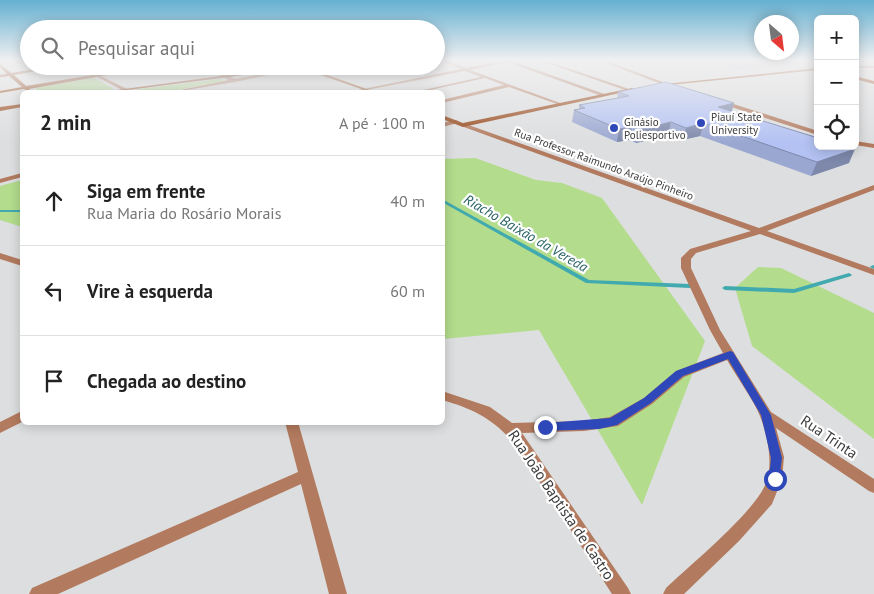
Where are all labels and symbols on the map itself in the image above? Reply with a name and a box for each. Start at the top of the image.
north arrow [754,15,799,60]
place label: Piauí State University [711,110,762,137]
place label: Ginásio Poliesportivo [624,115,686,142]
marker: Piauí State University [695,117,707,129]
marker: Ginásio Poliesportivo [608,122,620,134]
street label: Rua Professor Raimundo Araújo Pinheiro [513,125,696,203]
water label: Riacho Baixão da Vereda [461,190,591,276]
street label: Rua Trinta [797,411,861,462]
route end [534,416,557,439]
street label: Rua João Baptista de Castro [504,426,619,583]
route start [764,468,787,491]

